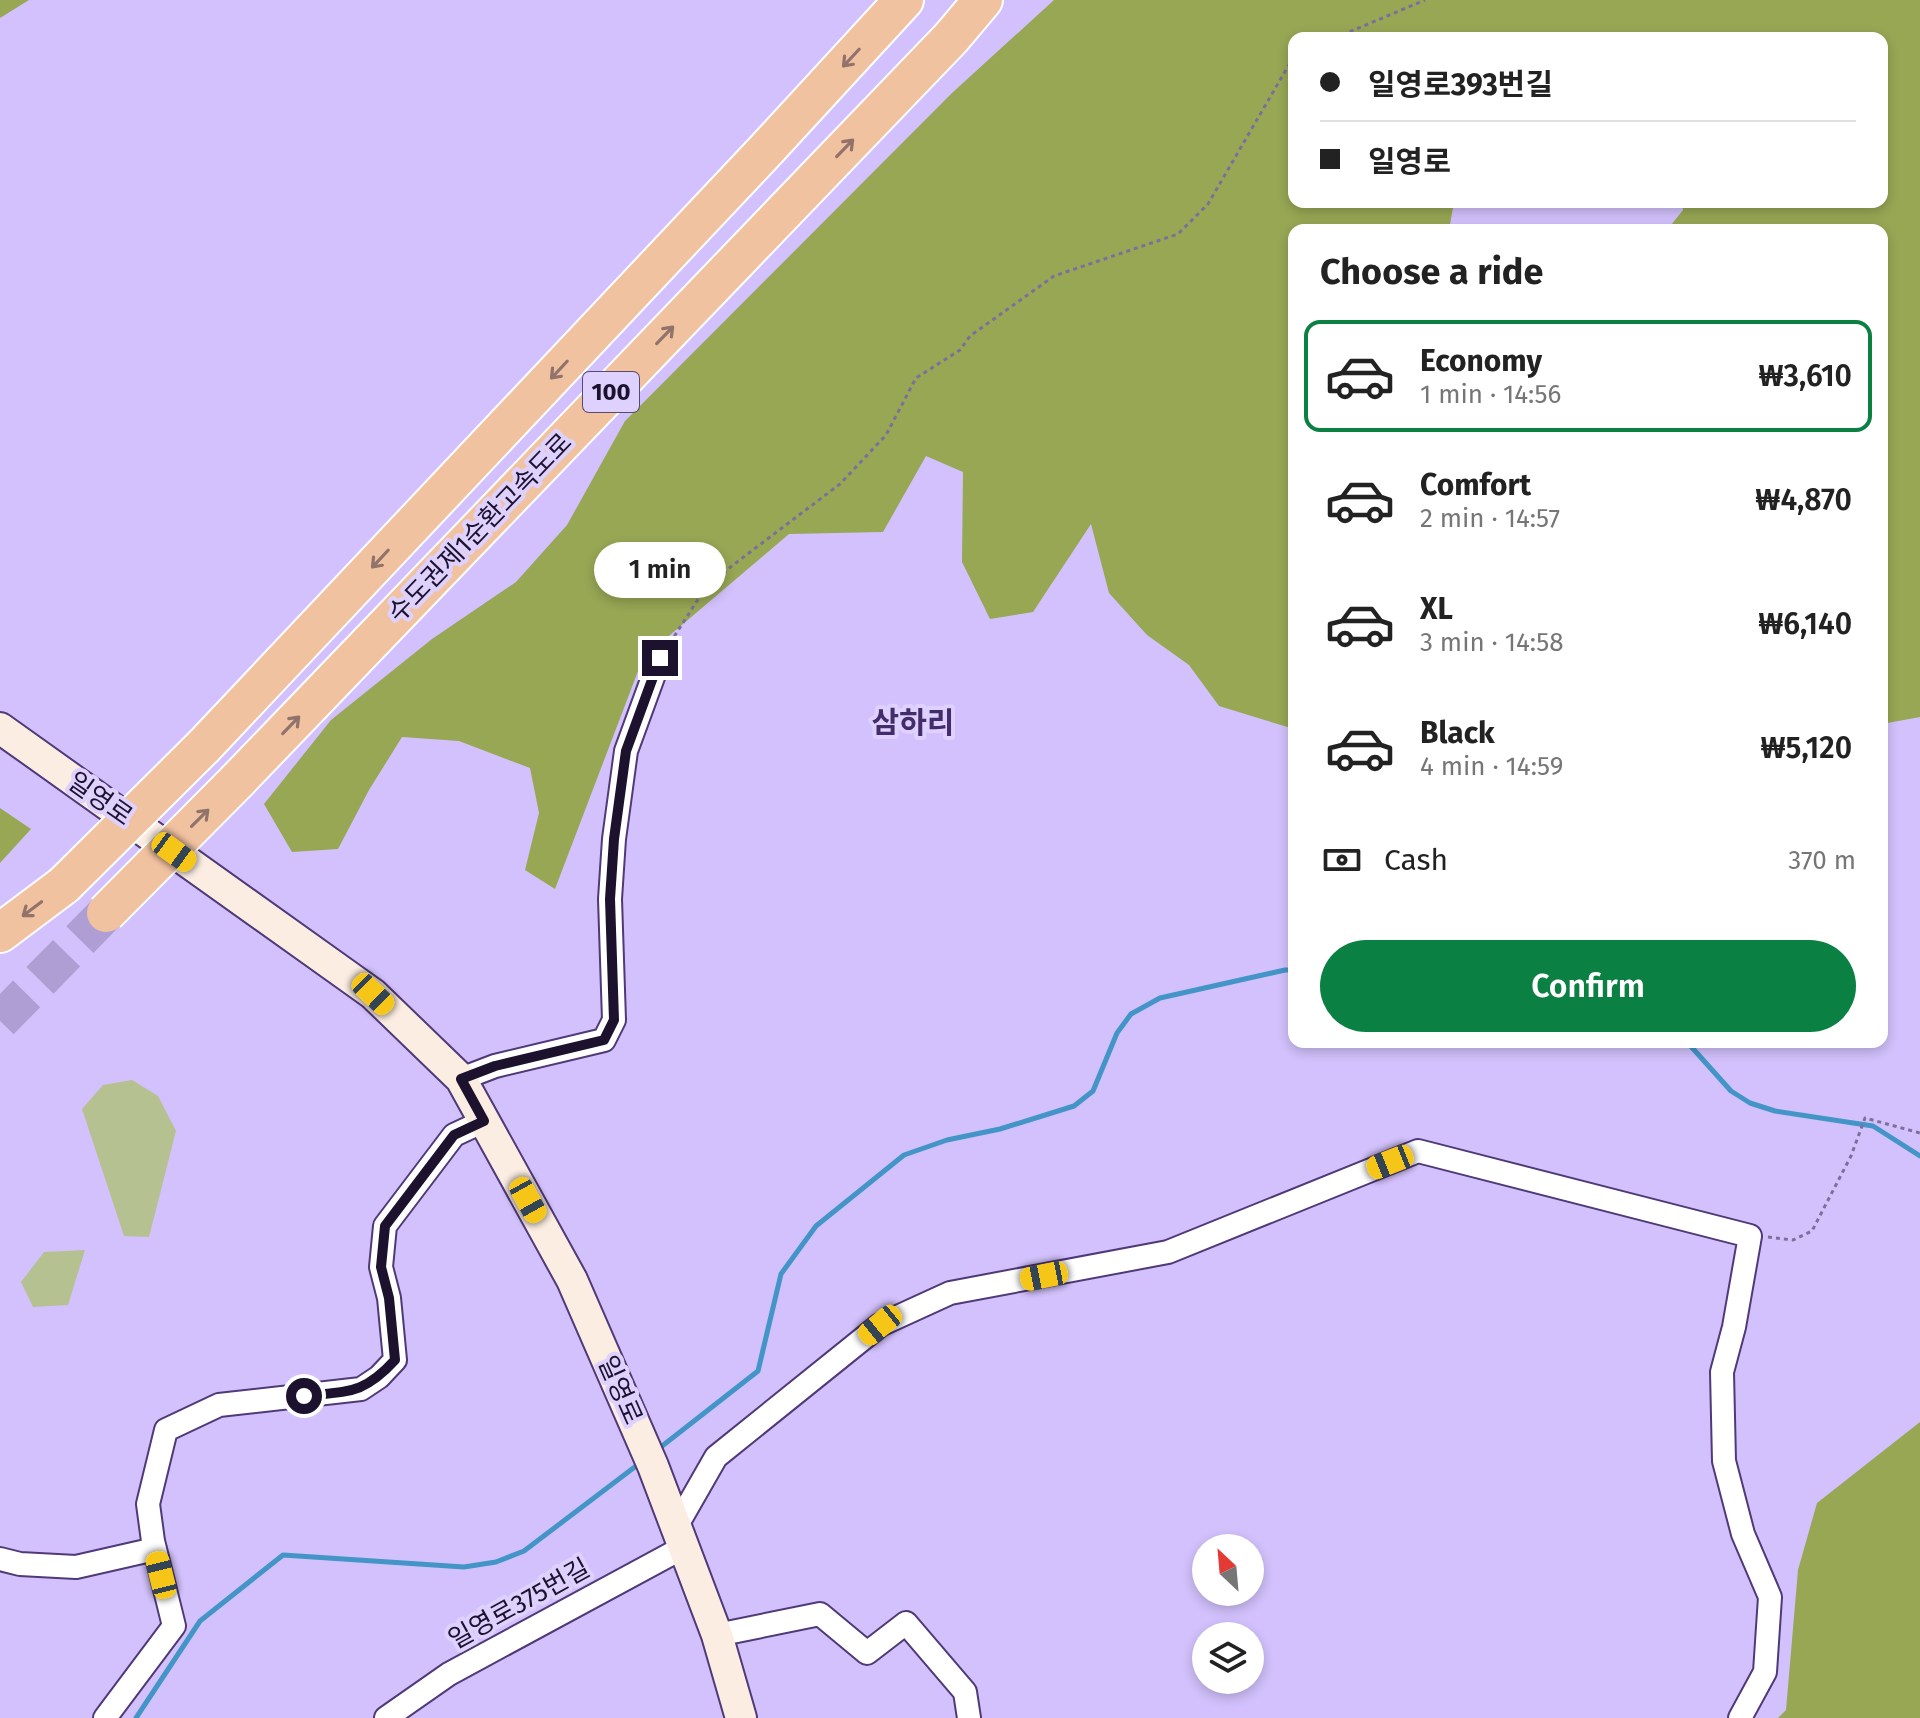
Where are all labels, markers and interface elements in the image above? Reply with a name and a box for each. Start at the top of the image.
one-way arrow [843,47,861,67]
text: 일영로393번길 [1368,67,1553,103]
one-way arrow [835,139,854,158]
text: 일영로 [1368,144,1451,180]
text: Choose a ride [1320,250,1543,294]
one-way arrow [655,326,674,345]
icon: car [1324,340,1396,412]
text: Economy [1420,343,1542,379]
text: ₩3,610 [1758,358,1852,394]
one-way arrow [549,360,568,380]
road number: 100 [583,372,639,412]
text: 1 min · 14:56 [1420,379,1561,410]
street label: 수도권제1순환고속도로 [382,427,578,629]
icon: car [1324,464,1396,536]
text: Comfort [1420,467,1531,503]
text: ₩4,870 [1755,482,1852,518]
text: 2 min · 14:57 [1420,503,1560,534]
callout: 1 min [594,542,726,598]
one-way arrow [371,549,390,569]
text: 1 min [629,554,691,585]
icon: car [1324,588,1396,660]
text: XL [1420,591,1453,627]
text: ₩6,140 [1758,606,1852,642]
text: 3 min · 14:58 [1420,627,1564,658]
route end [642,640,678,676]
district label: 삼하리 [872,705,954,741]
icon: car [1324,712,1396,784]
text: Black [1420,715,1495,751]
one-way arrow [281,716,300,735]
text: ₩5,120 [1760,730,1852,766]
text: 4 min · 14:59 [1420,751,1563,782]
street label: 일영로 [62,766,138,832]
one-way arrow [190,809,210,828]
car [148,828,200,876]
icon: cash [1320,838,1364,882]
text: Cash [1384,842,1448,878]
text: 370 m [1788,845,1856,876]
one-way arrow [22,900,43,917]
button: Confirm [1320,940,1856,1032]
car [347,969,399,1019]
car [1363,1142,1417,1182]
car [506,1173,550,1227]
car [1018,1260,1070,1292]
car [854,1301,906,1349]
street label: 일영로 [591,1351,649,1429]
route start [286,1378,322,1414]
north arrow [1192,1534,1264,1606]
map controls [1192,1534,1264,1694]
car [144,1549,178,1601]
street label: 일영로375번길 [443,1552,595,1656]
button: layers [1192,1622,1264,1694]

